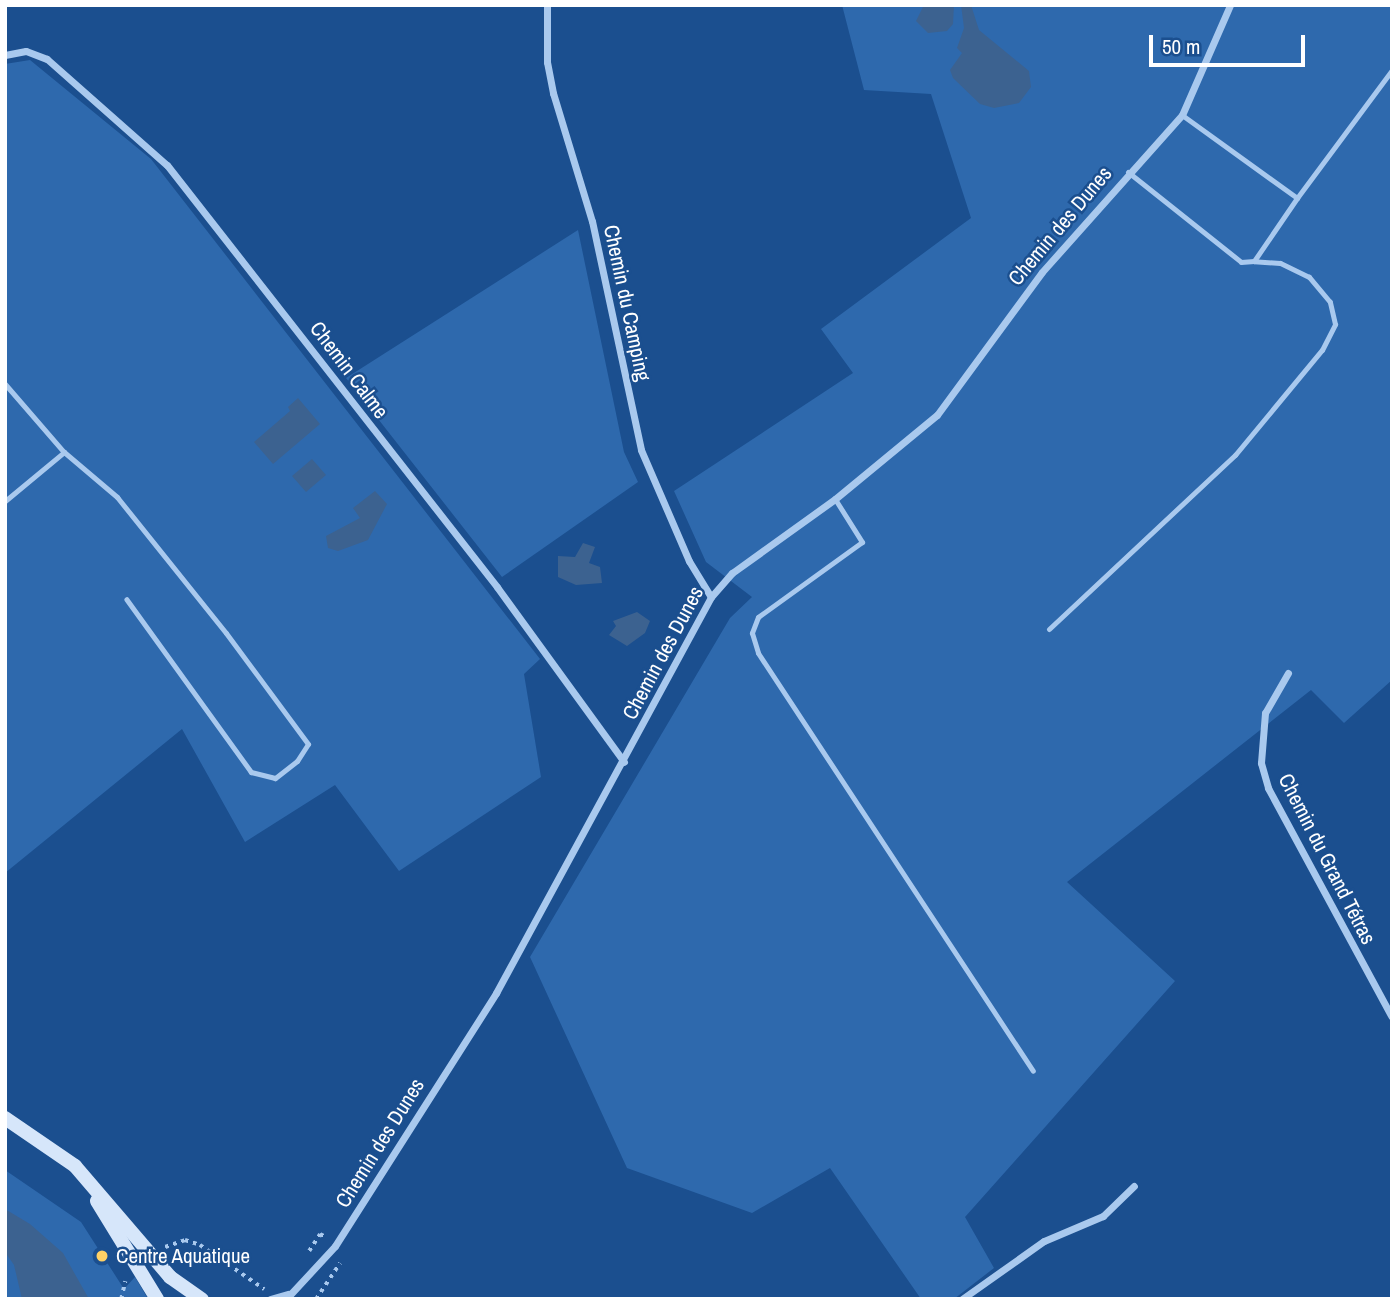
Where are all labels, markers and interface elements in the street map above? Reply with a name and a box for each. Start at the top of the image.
scale bar [1152,21,1308,65]
text: 50 m [1162,32,1200,61]
street label: Chemin des Dunes [1003,161,1117,291]
street label: Chemin du Camping [598,223,656,383]
street label: Chemin Calme [304,317,394,423]
street label: Chemin des Dunes [617,582,709,724]
street label: Chemin du Grand Tétras [1273,769,1381,949]
street label: Chemin des Dunes [330,1074,430,1212]
place label: Centre Aquatique [116,1243,251,1269]
marker: Centre Aquatique [94,1248,110,1264]

